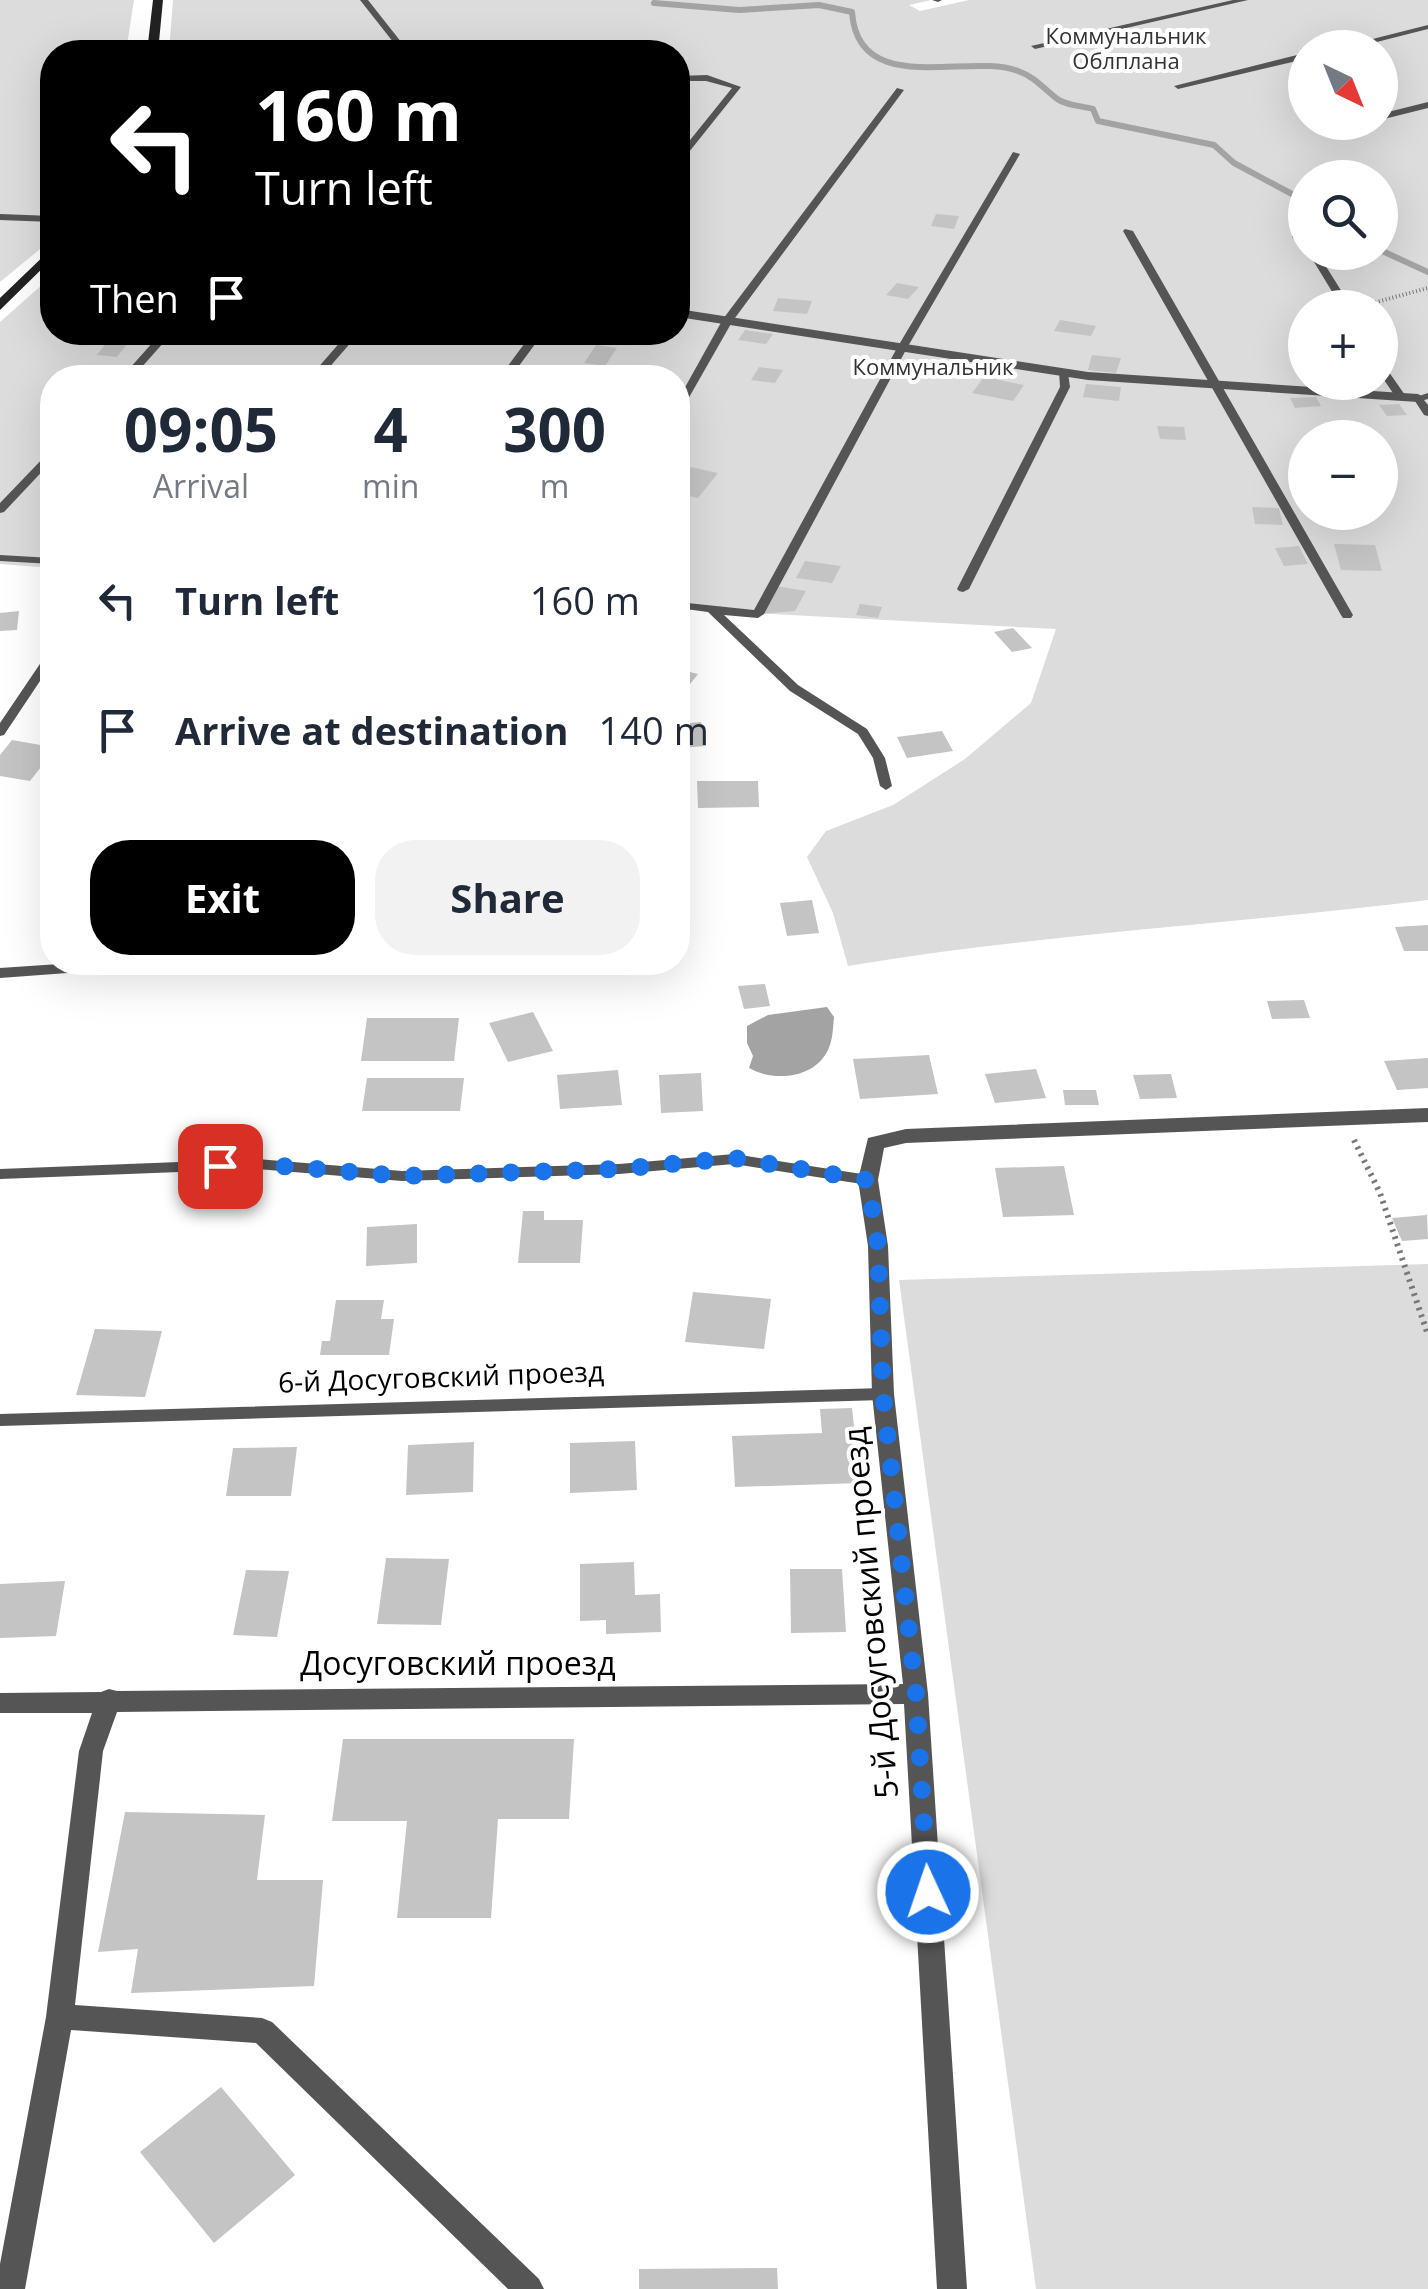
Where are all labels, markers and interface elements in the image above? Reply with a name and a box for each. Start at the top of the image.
park label: Коммунальник Облплана [1046,20,1207,75]
north arrow [1288,30,1398,140]
map controls [1288,30,1398,530]
text: 160 m [255,66,462,162]
icon: left [90,80,220,210]
text: Turn left [255,157,433,218]
button: search [1288,160,1398,270]
icon: arrive [199,270,254,325]
text: Then [90,272,179,324]
button: + [1288,290,1398,400]
park label: Коммунальник [853,351,1014,381]
text: 09:05 [124,388,278,470]
text: 4 [374,388,408,470]
text: 300 [503,388,606,470]
button: − [1288,420,1398,530]
text: Arrival [153,464,249,507]
text: min [362,464,419,507]
text: m [540,464,569,507]
icon: left [90,573,145,628]
text: Turn left [175,574,339,626]
text: 160 m [530,574,640,626]
icon: arrive [90,703,145,758]
text: Arrive at destination [175,704,569,756]
text: 140 m [599,704,709,756]
button: Exit [90,840,355,955]
button: Share [375,840,640,955]
pin [178,1124,263,1209]
icon: arrive [193,1139,248,1194]
street label: 6-й Досуговский проезд [277,1351,605,1401]
street label: 5-й Досуговский проезд [832,1426,907,1801]
street label: Досуговский проезд [300,1641,616,1684]
position arrow [876,1840,980,1944]

